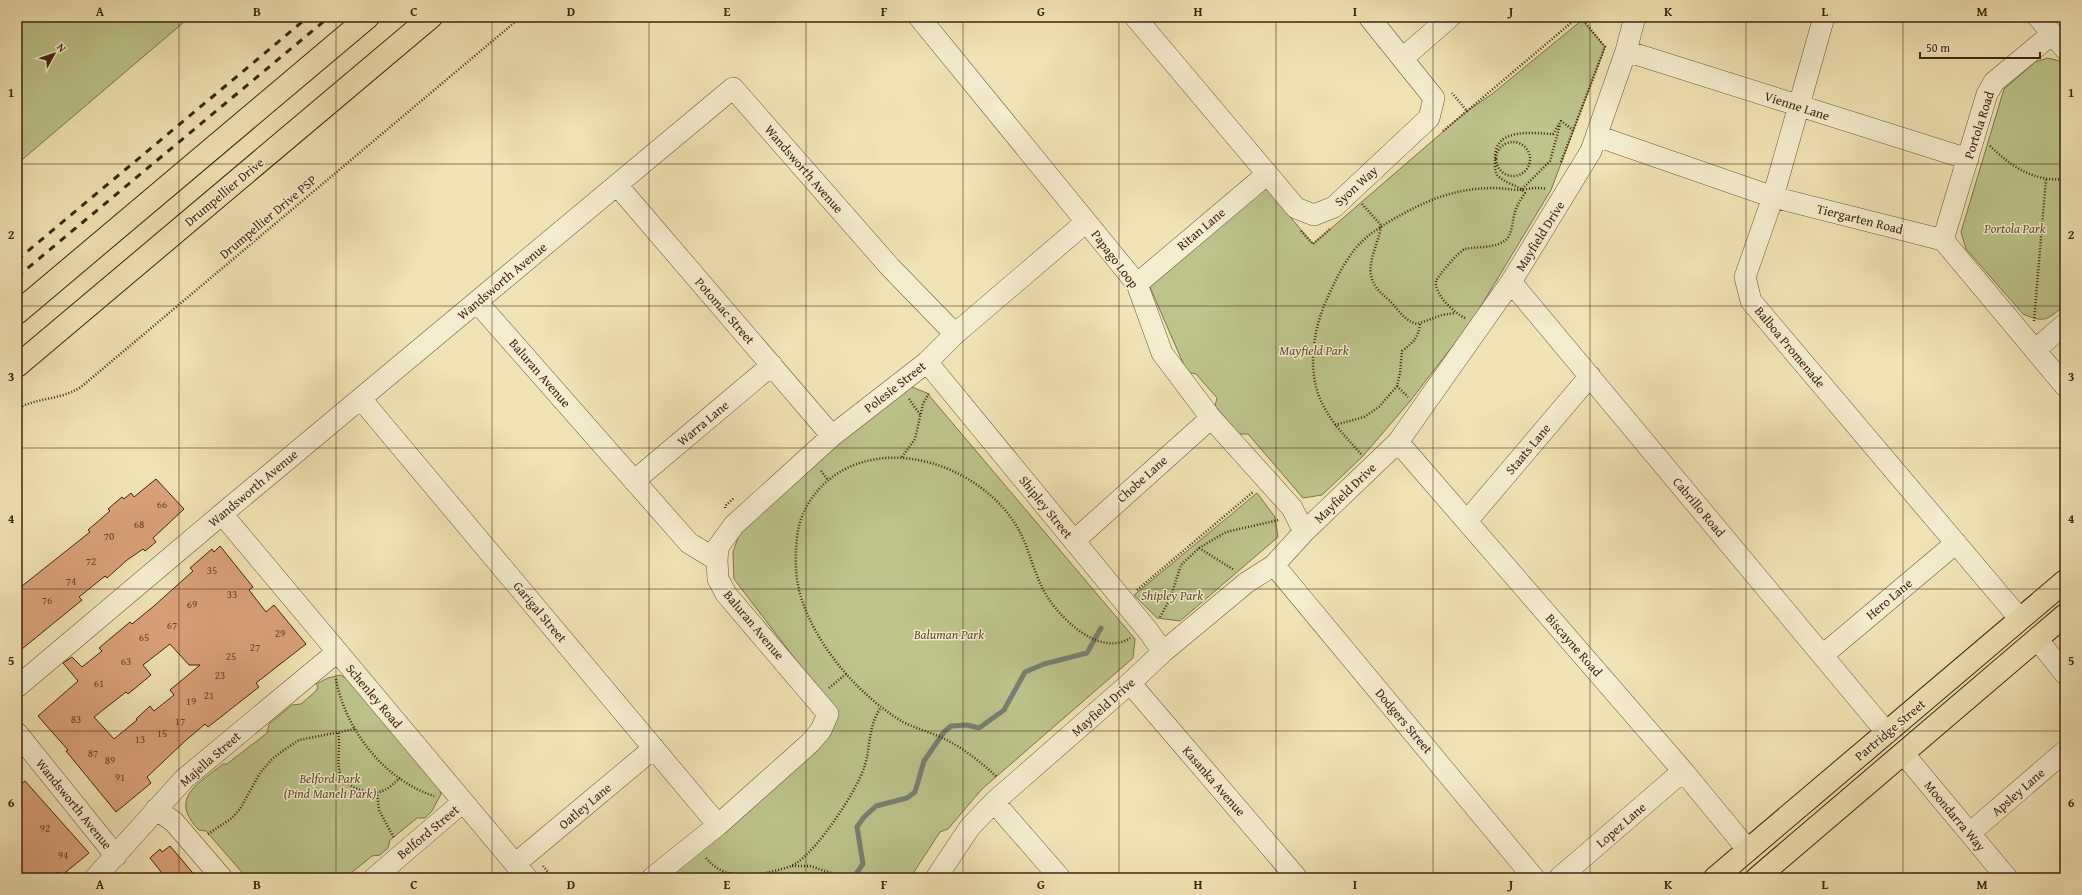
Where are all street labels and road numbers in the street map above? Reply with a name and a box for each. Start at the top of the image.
street label: Vienne Lane [1762,87,1832,125]
street label: Portola Road [1959,89,1999,161]
street label: Wandsworth Avenue [760,121,848,217]
street label: Drumpellier Drive [180,153,268,231]
street label: Syon Way [1330,161,1382,211]
street label: Drumpellier Drive PSP [215,171,321,263]
street label: Mayfield Drive [1511,197,1569,275]
street label: Tiergarten Road [1815,199,1905,239]
street label: Ritan Lane [1173,203,1229,255]
street label: Papago Loop [1087,226,1143,292]
street label: Wandsworth Avenue [453,238,551,324]
street label: Potomac Street [691,273,760,349]
street label: Balboa Promenade [1750,302,1830,392]
street label: Baluran Avenue [505,334,575,412]
street label: Polesie Street [860,356,930,417]
street label: Warra Lane [673,396,733,450]
street label: Staats Lane [1501,419,1555,479]
street label: Wandsworth Avenue [204,445,302,531]
street label: Chobe Lane [1112,451,1172,507]
street label: Mayfield Drive [1310,458,1380,528]
street label: Shipley Street [1015,471,1078,543]
street label: Cabrillo Road [1668,473,1730,541]
street label: Hero Lane [1862,574,1916,624]
street label: Garigal Street [509,577,572,647]
street label: Baluran Avenue [719,586,789,664]
street label: Biscayne Road [1541,609,1607,681]
street label: Schenley Road [341,660,407,732]
street label: Mayfield Drive [1067,673,1139,741]
street label: Dodgers Street [1371,684,1437,758]
street label: Partridge Street [1850,694,1930,765]
street label: Majella Street [175,727,245,791]
street label: Kasanka Avenue [1178,742,1250,820]
street label: Wandsworth Avenue [31,755,117,853]
street label: Apsley Lane [1987,763,2049,821]
street label: Moondarra Way [1920,777,1991,856]
street label: Oatley Lane [555,778,615,834]
street label: Lopez Lane [1592,798,1650,852]
street label: Belford Street [393,800,463,864]

